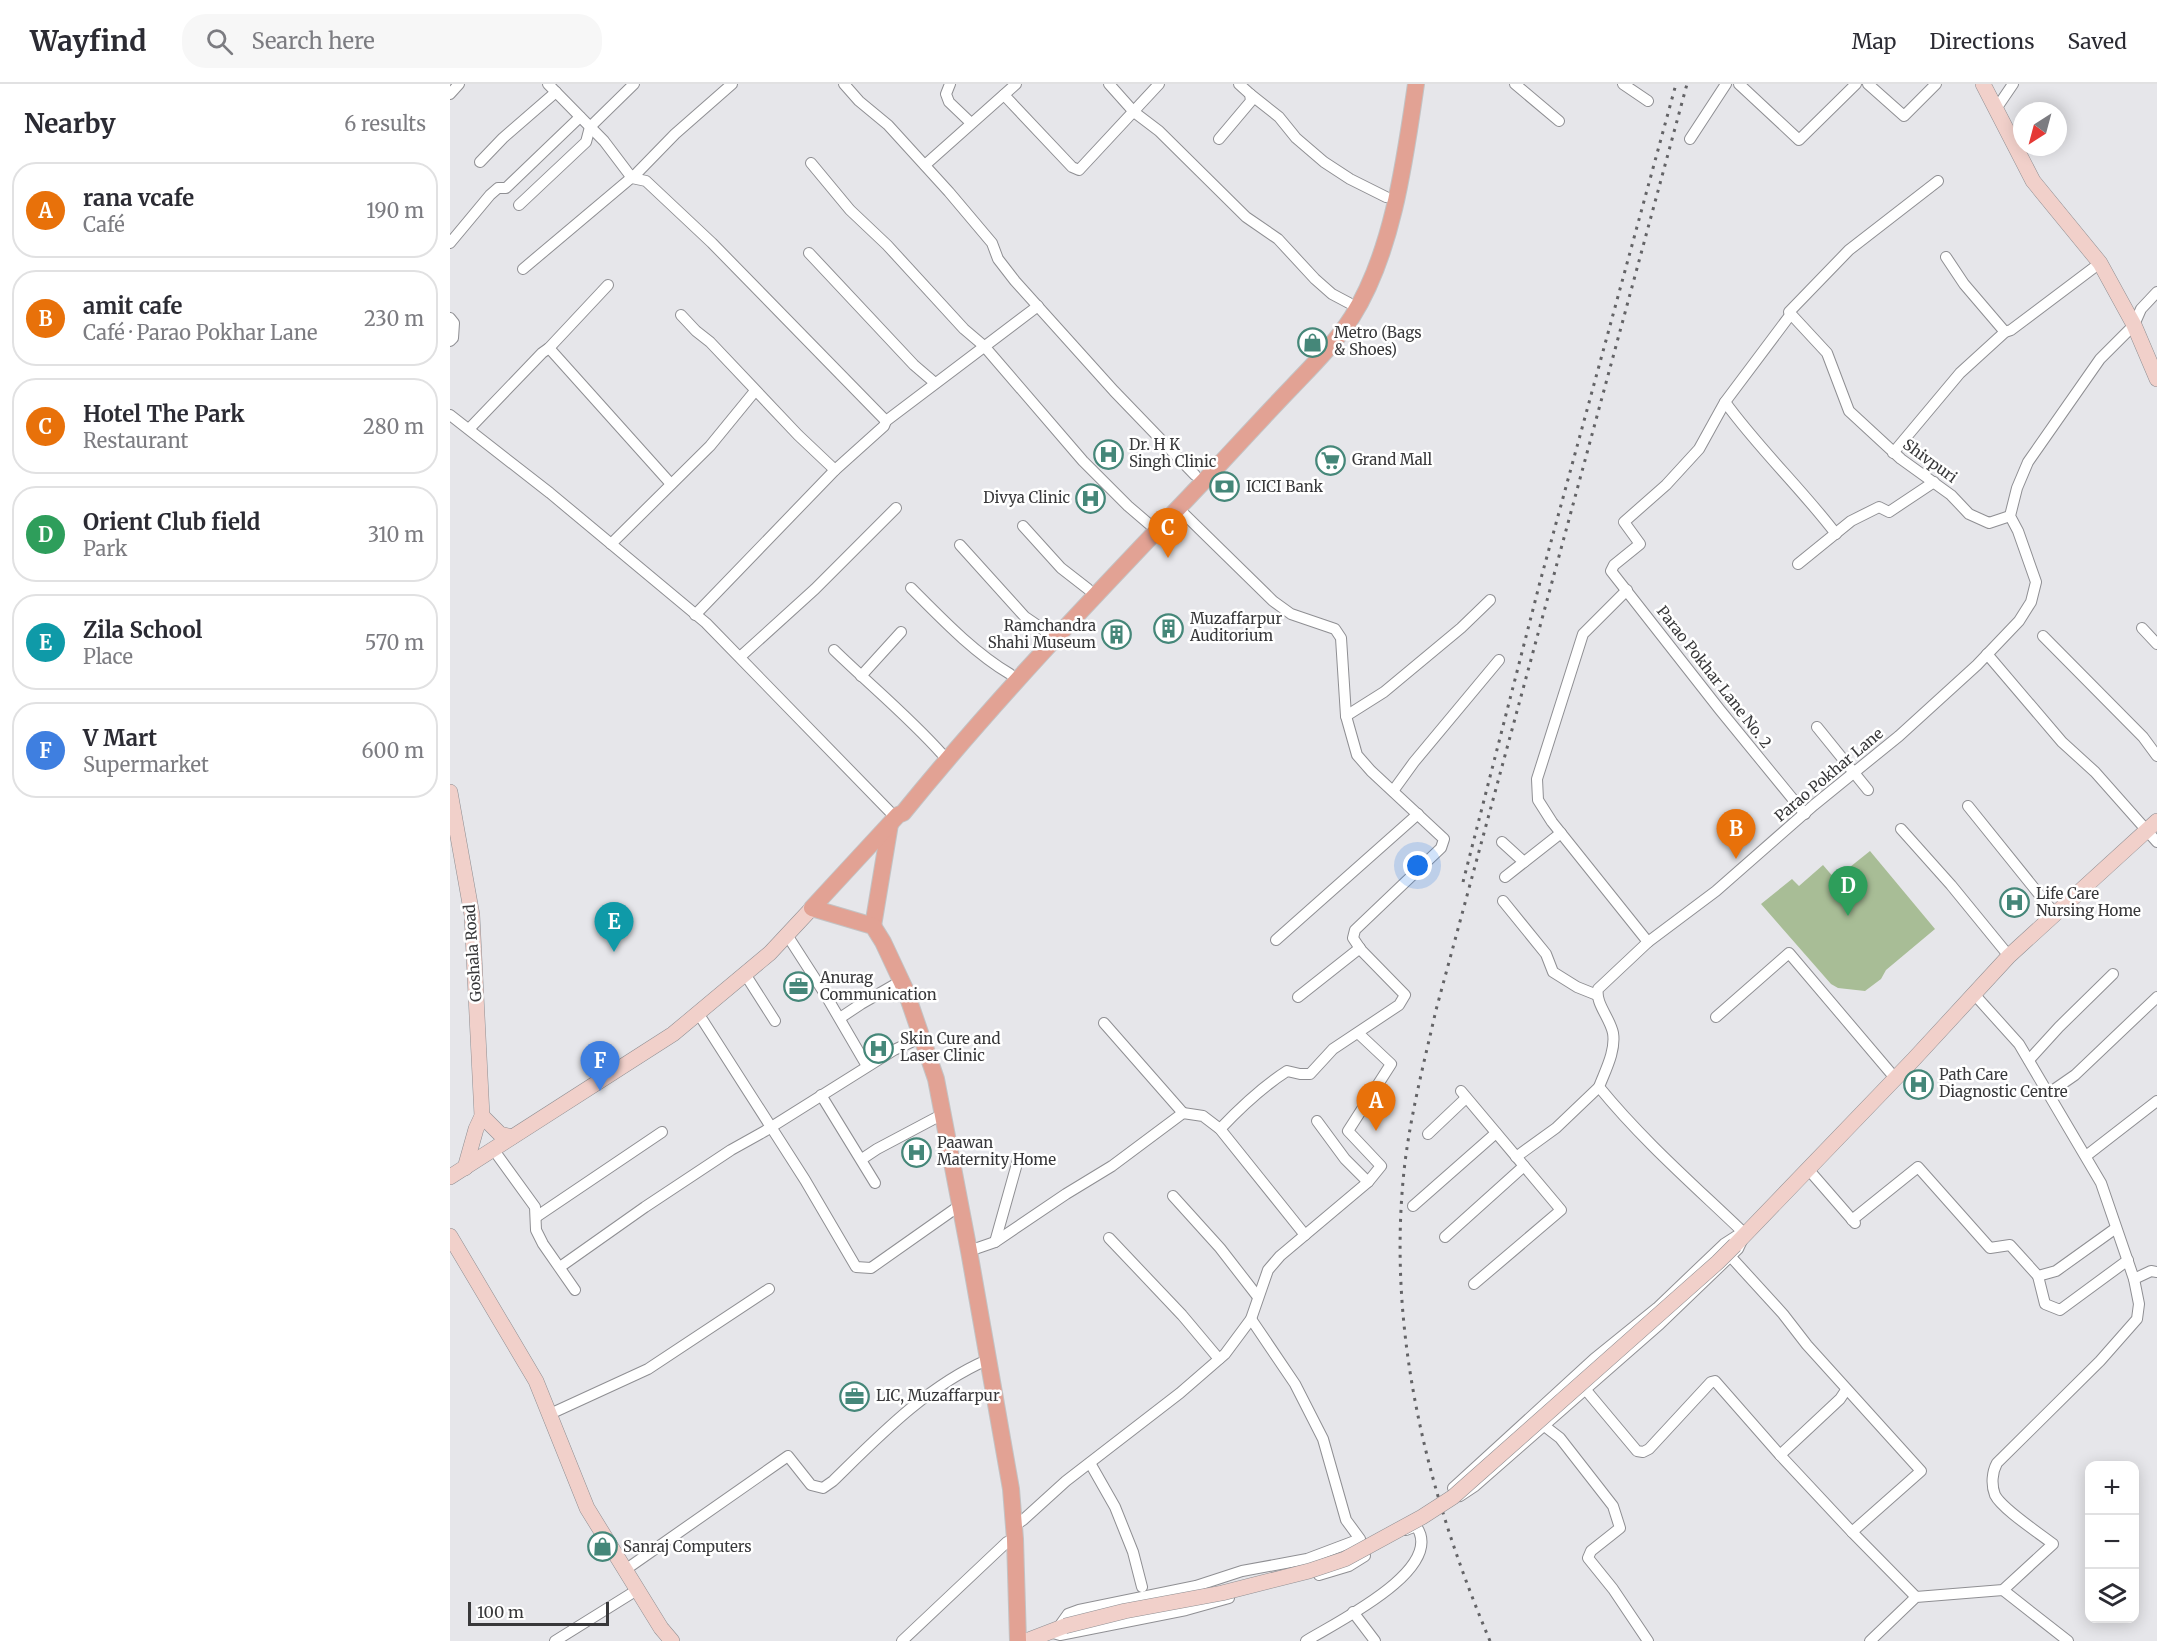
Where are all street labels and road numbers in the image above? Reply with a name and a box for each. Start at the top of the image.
street label: Shivpuri [1899,435,1961,487]
street label: Parao Pokhar Lane No. 2 [1653,602,1776,752]
street label: Parao Pokhar Lane [1771,724,1887,826]
street label: Goshala Road [460,904,485,1003]

